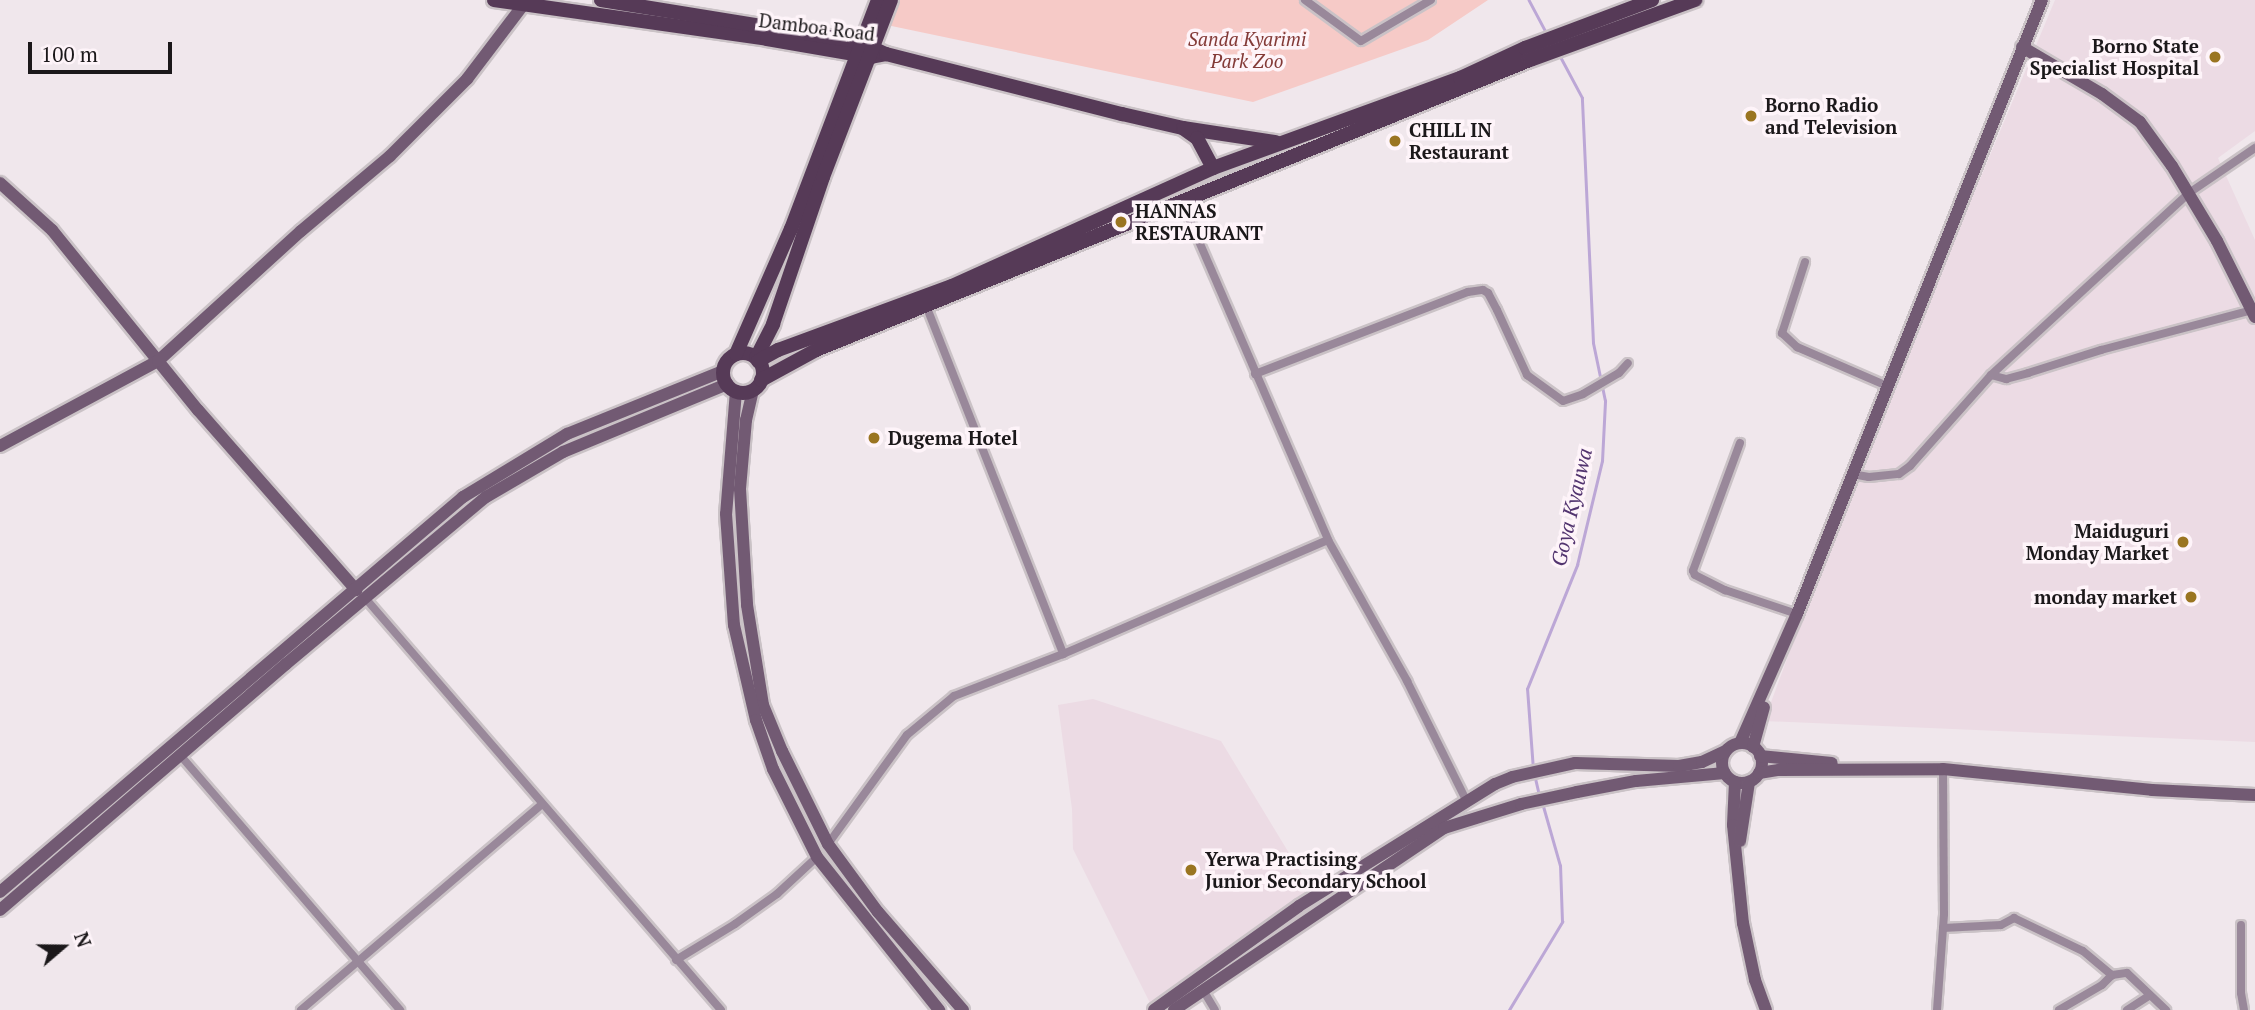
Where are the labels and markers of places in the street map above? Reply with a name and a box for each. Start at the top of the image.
place label: Borno State Specialist Hospital [2030,35,2199,79]
marker: Borno State Specialist Hospital [2205,47,2225,67]
place label: Borno Radio and Television [1765,94,1897,138]
marker: Borno Radio and Television [1743,108,1759,124]
place label: CHILL IN Restaurant [1409,119,1509,163]
marker: CHILL IN Restaurant [1387,133,1403,149]
place label: HANNAS RESTAURANT [1135,200,1263,244]
marker: HANNAS RESTAURANT [1113,214,1129,230]
place label: Dugema Hotel [888,427,1018,449]
marker: Dugema Hotel [866,430,882,446]
place label: Maiduguri Monday Market [2026,520,2169,564]
marker: Maiduguri Monday Market [2175,534,2191,550]
place label: monday market [2034,586,2177,608]
marker: monday market [2183,589,2199,605]
place label: Yerwa Practising Junior Secondary School [1205,848,1426,892]
marker: Yerwa Practising Junior Secondary School [1183,862,1199,878]

